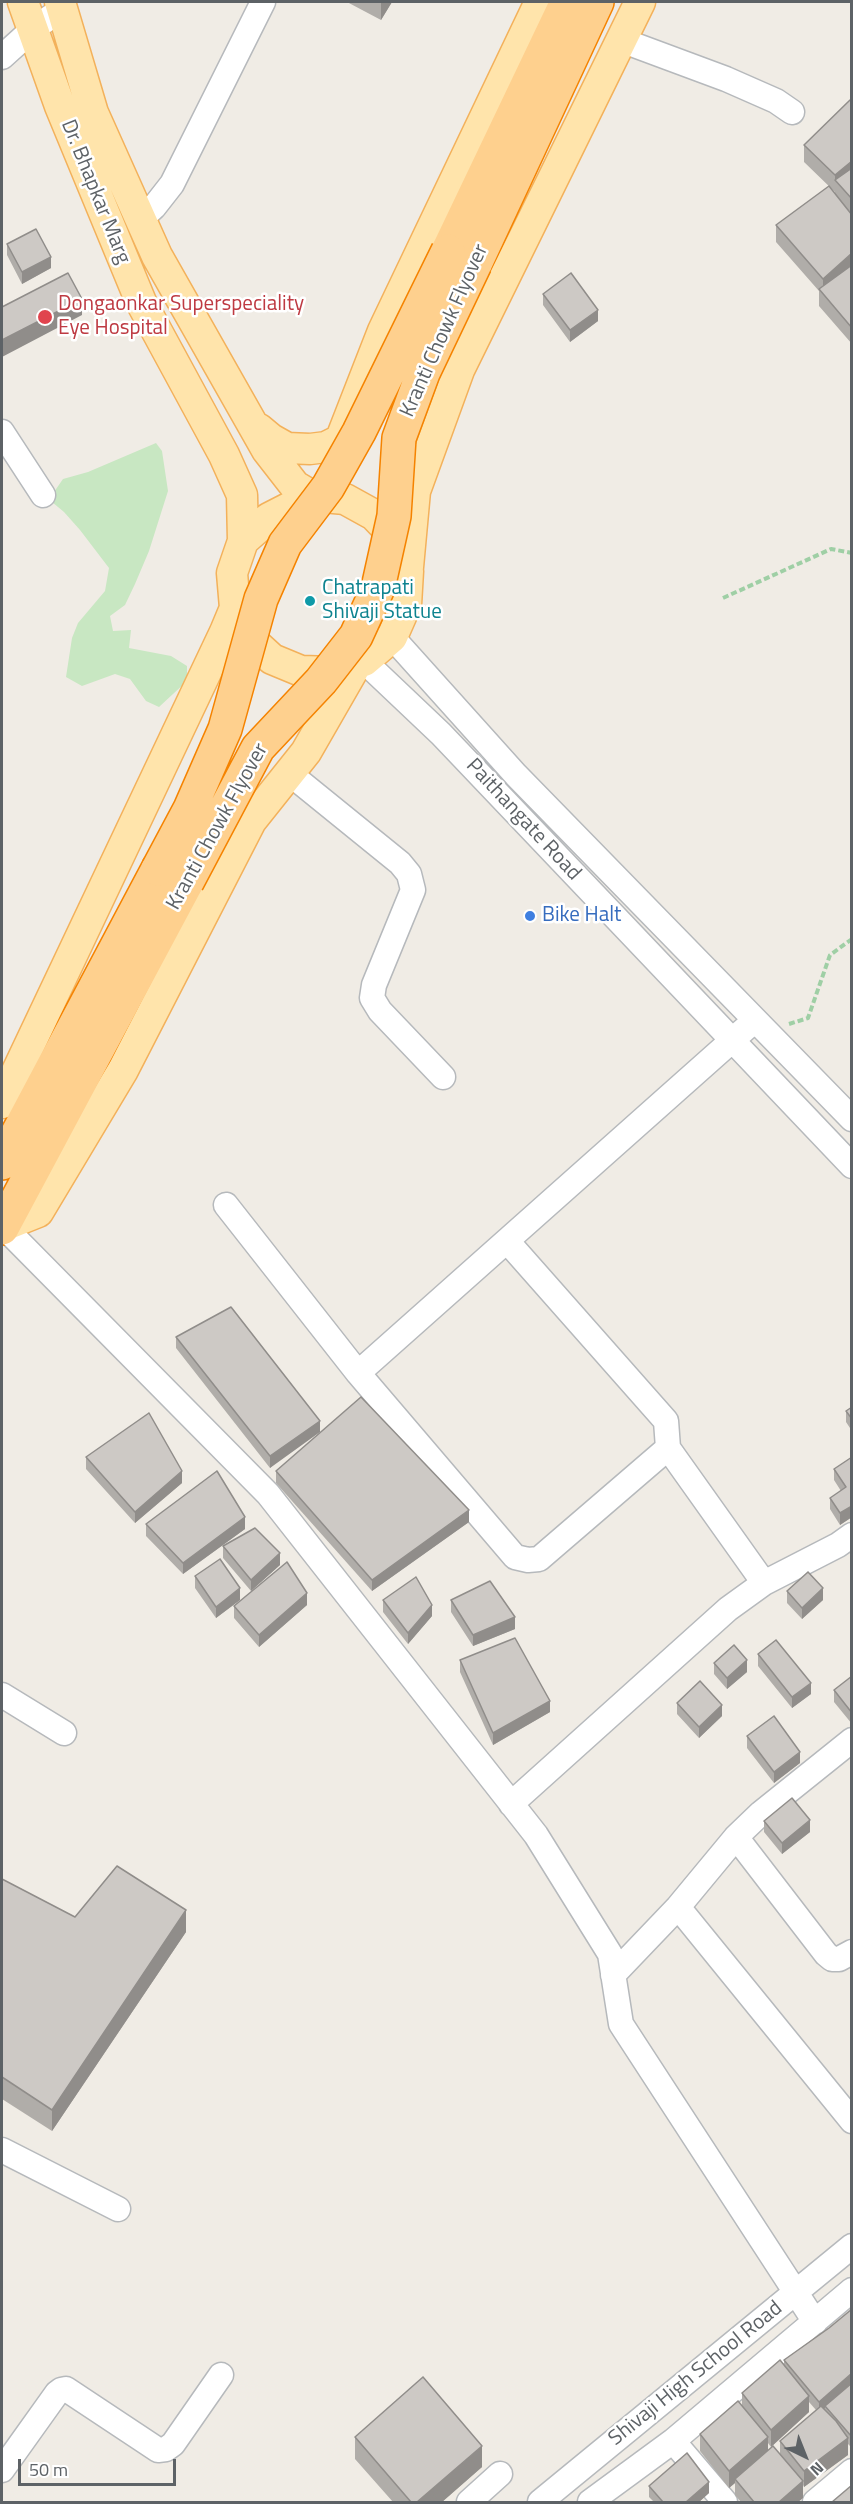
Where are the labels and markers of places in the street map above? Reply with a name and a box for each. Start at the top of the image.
place label: Dongaonkar Superspeciality Eye Hospital [58,292,304,342]
marker: Dongaonkar Superspeciality Eye Hospital [36,308,54,326]
place label: Chatrapati Shivaji Statue [322,576,442,626]
marker: Chatrapati Shivaji Statue [303,594,317,608]
place label: Bike Halt [542,903,621,929]
marker: Bike Halt [523,909,537,923]

